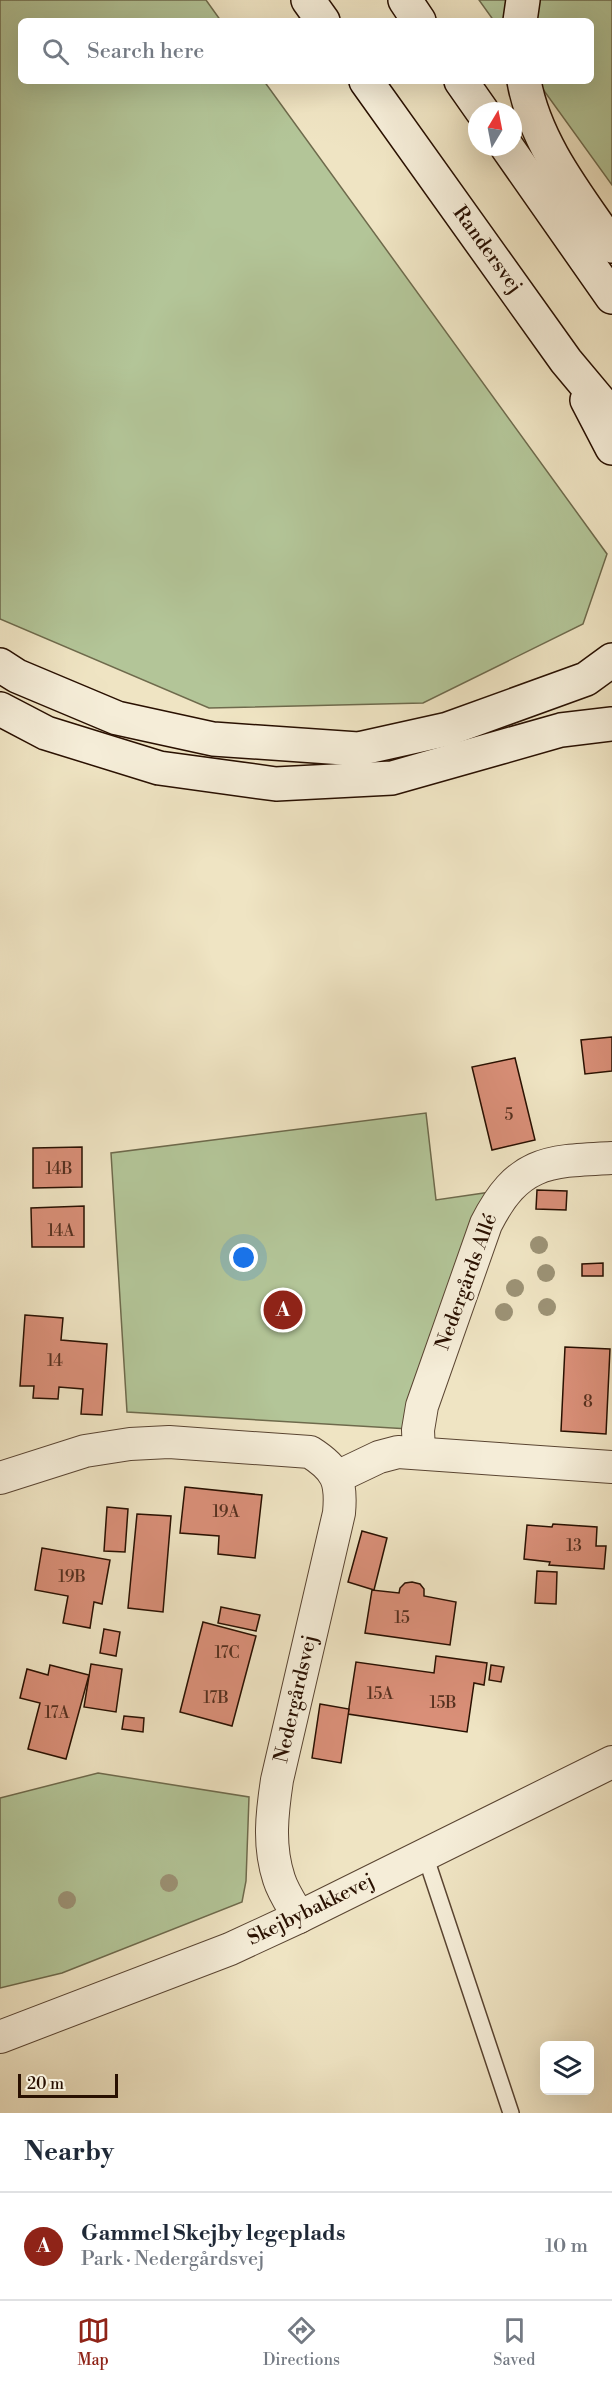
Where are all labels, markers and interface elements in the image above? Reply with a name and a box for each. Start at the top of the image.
search box [18,18,594,84]
icon: search [39,35,72,68]
text: Search here [87,38,204,65]
north arrow [468,102,522,156]
street label: Randersvej [447,201,527,299]
house number: 5 [505,1105,514,1125]
house number: 14B [45,1159,73,1179]
street label: Nedergårds Allé [431,1210,503,1354]
house number: 14A [48,1221,75,1241]
your location [229,1243,258,1272]
pin: A [264,1288,302,1332]
house number: 14 [47,1351,63,1371]
house number: 8 [583,1392,593,1412]
house number: 19A [213,1502,241,1522]
house number: 13 [566,1536,582,1556]
house number: 19B [58,1567,86,1587]
house number: 15 [394,1608,410,1628]
street label: Nedergårdsvej [269,1633,323,1765]
house number: 17C [214,1643,240,1663]
house number: 15A [367,1684,394,1704]
house number: 17B [203,1688,229,1708]
house number: 15B [430,1693,456,1713]
house number: 17A [44,1703,71,1723]
street label: Skejbybakkevej [244,1869,378,1951]
map controls [540,2041,594,2095]
button: layers [540,2041,594,2095]
scale bar [18,2071,118,2098]
text: 20 m [27,2074,64,2094]
text: Nearby [24,2136,114,2168]
text: Gammel Skejby legeplads [81,2220,345,2247]
text: A [36,2234,51,2259]
text: 10 m [545,2234,588,2259]
text: Park · Nedergårdsvej [81,2247,265,2272]
tab: Map [77,2314,110,2370]
tab: Directions [263,2314,340,2370]
tab: Saved [493,2314,535,2370]

